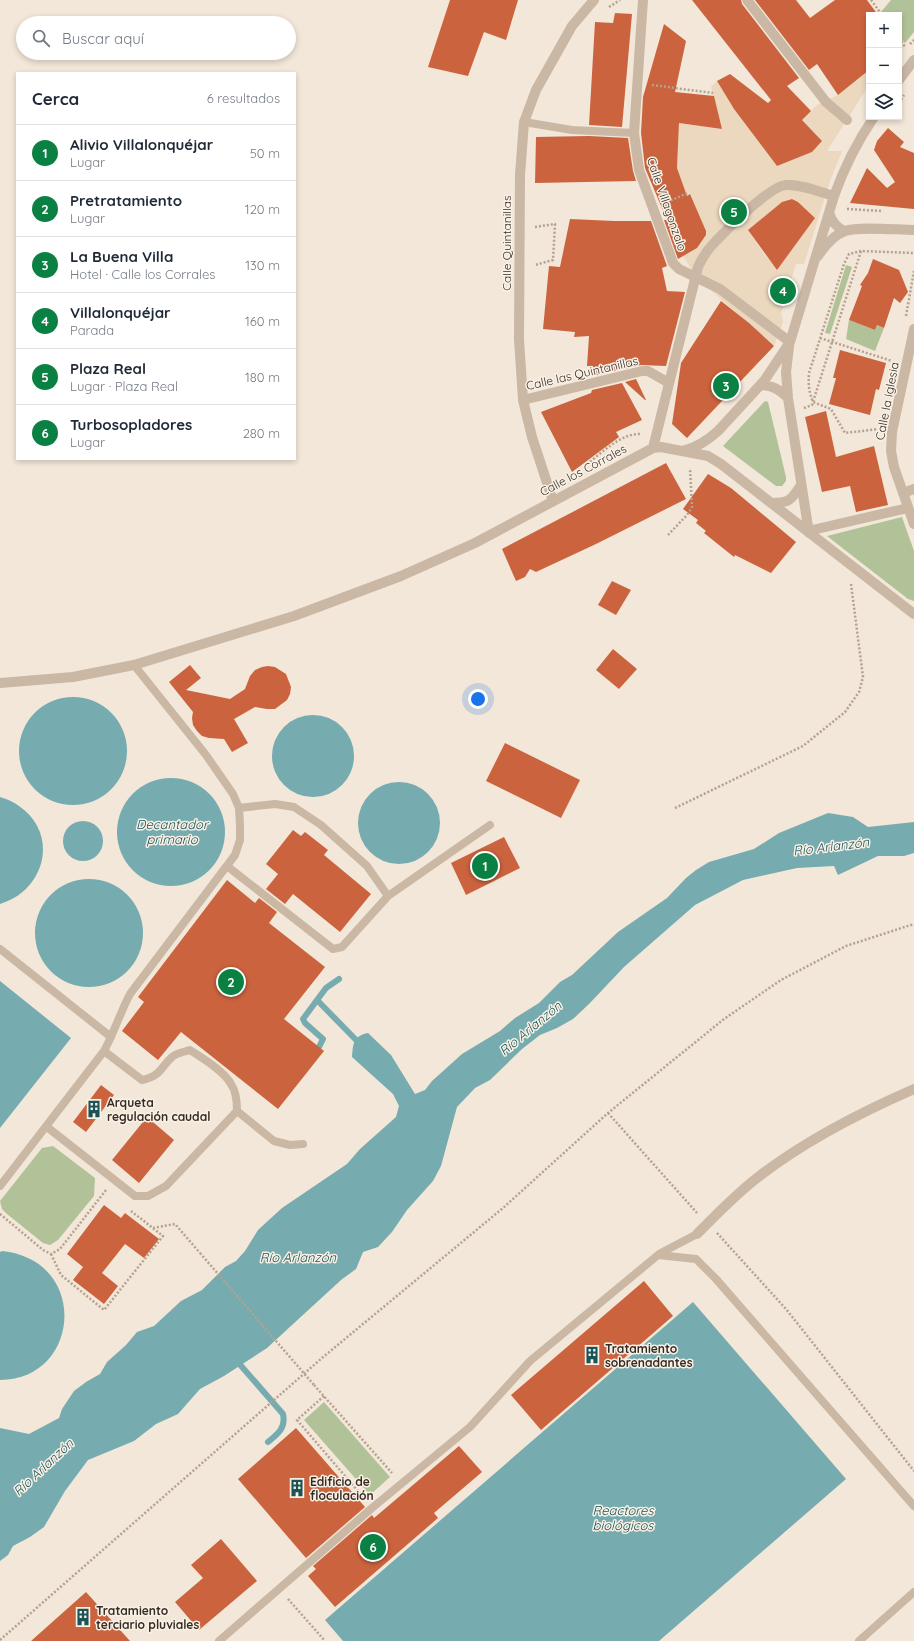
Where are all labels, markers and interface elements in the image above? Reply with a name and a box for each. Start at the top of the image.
map controls [866,12,902,120]
button: + [866,12,902,48]
search box [16,16,296,60]
icon: search [30,27,52,49]
text: Buscar aquí [62,29,144,48]
button: − [866,48,902,84]
button: layers [866,84,902,120]
text: Cerca [32,88,79,109]
text: 6 resultados [207,90,280,106]
text: Alivio Villalonquéjar [70,135,213,154]
text: 1 [42,145,48,161]
text: 50 m [250,145,280,161]
text: Lugar [70,154,105,170]
street label: Calle Villagonzalo [644,155,690,253]
text: Pretratamiento [70,191,182,210]
street label: Calle Quintanillas [499,195,514,291]
pin: 5 [721,197,747,227]
text: 2 [41,201,49,217]
text: 120 m [245,201,280,217]
text: Lugar [70,210,105,226]
text: La Buena Villa [70,247,173,266]
text: 3 [42,257,48,273]
text: 130 m [245,257,280,273]
text: Hotel · Calle los Corrales [70,266,215,282]
pin: 4 [770,276,796,306]
text: Villalonquéjar [70,303,171,322]
text: 4 [41,313,49,329]
text: 160 m [245,313,280,329]
text: Parada [70,322,114,338]
street label: Calle las Quintanillas [525,353,640,393]
text: Plaza Real [70,359,146,378]
street label: Calle la Iglesia [872,361,902,441]
text: 5 [41,369,49,385]
text: 180 m [245,369,280,385]
pin: 3 [713,371,739,401]
text: Lugar · Plaza Real [70,378,178,394]
text: Turbosopladores [70,415,192,434]
text: 6 [41,425,49,441]
text: 280 m [243,425,280,441]
text: Lugar [70,434,105,450]
street label: Calle los Corrales [537,441,629,499]
your location [468,689,488,709]
water label: Decantador primario [136,816,210,847]
water label: Río Arlanzón [792,833,870,859]
pin: 1 [472,851,498,881]
pin: 2 [218,967,244,997]
water label: Río Arlanzón [496,997,565,1059]
place label: Arqueta regulación caudal [107,1095,210,1124]
building icon: Arqueta regulación caudal [84,1099,104,1119]
water label: Río Arlanzón [260,1249,337,1265]
place label: Tratamiento sobrenadantes [605,1341,693,1370]
building icon: Tratamiento sobrenadantes [582,1345,602,1365]
water label: Río Arlanzón [10,1435,77,1499]
place label: Edificio de floculación [310,1474,374,1503]
building icon: Edificio de floculación [287,1478,307,1498]
water label: Reactores biológicos [592,1502,654,1533]
pin: 6 [360,1532,386,1562]
place label: Tratamiento terciario pluviales [96,1603,199,1632]
building icon: Tratamiento terciario pluviales [73,1607,93,1627]

